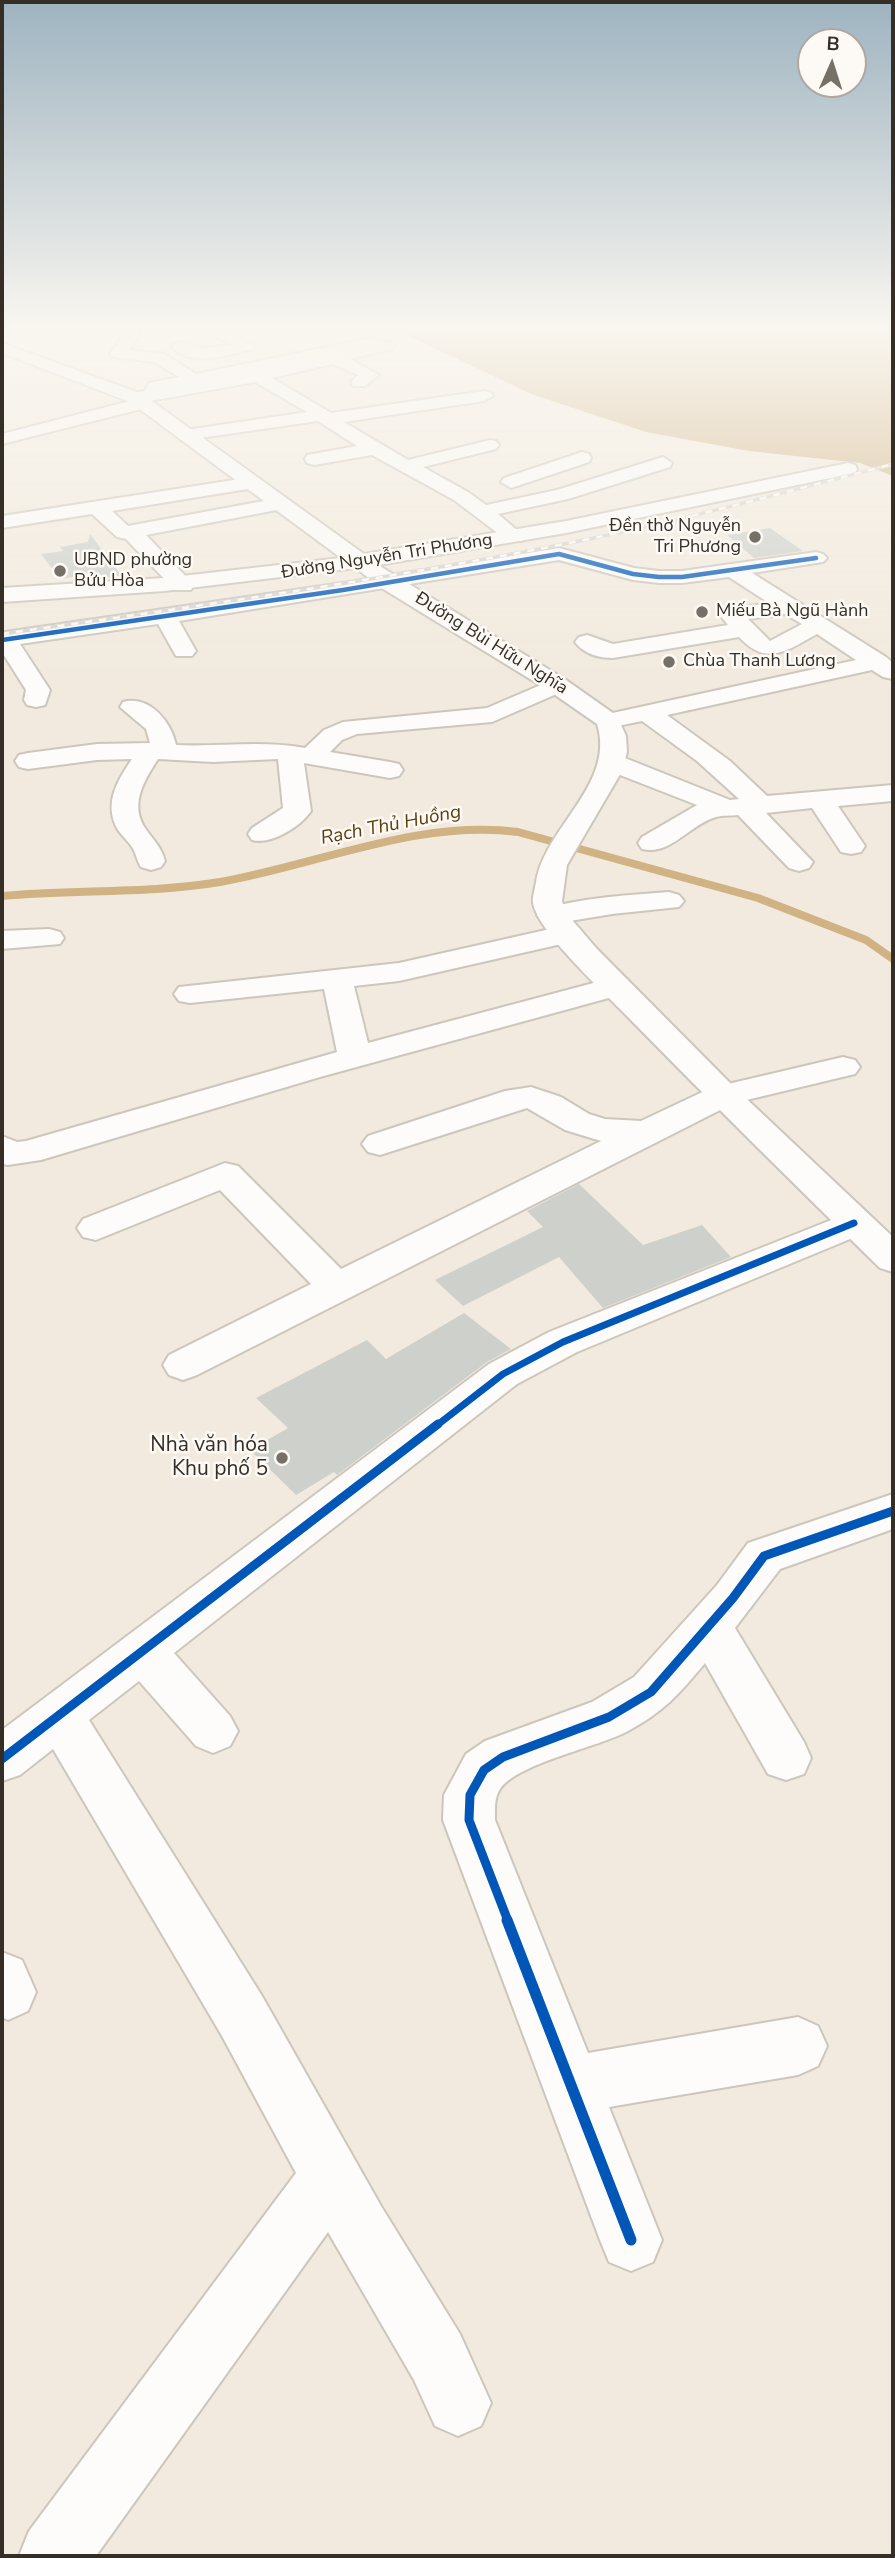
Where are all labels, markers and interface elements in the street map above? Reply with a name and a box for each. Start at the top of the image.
north arrow [797,28,867,98]
text: B [826,31,840,57]
place label: Đền thờ Nguyễn Tri Phương [609,516,741,558]
marker: Đền thờ Nguyễn Tri Phương [747,529,763,545]
street label: Đường Nguyễn Tri Phương [280,530,494,584]
place label: UBND phường Bửu Hòa [74,550,192,592]
marker: UBND phường Bửu Hòa [52,563,68,579]
street label: Đường Bùi Hữu Nghĩa [411,588,571,700]
place label: Miếu Bà Ngũ Hành [716,601,868,623]
marker: Miếu Bà Ngũ Hành [694,604,710,620]
place label: Chùa Thanh Lương [683,651,836,673]
marker: Chùa Thanh Lương [661,654,677,670]
water label: Rạch Thủ Huồng [319,801,463,851]
place label: Nhà văn hóa Khu phố 5 [150,1433,268,1483]
marker: Nhà văn hóa Khu phố 5 [274,1450,290,1466]

